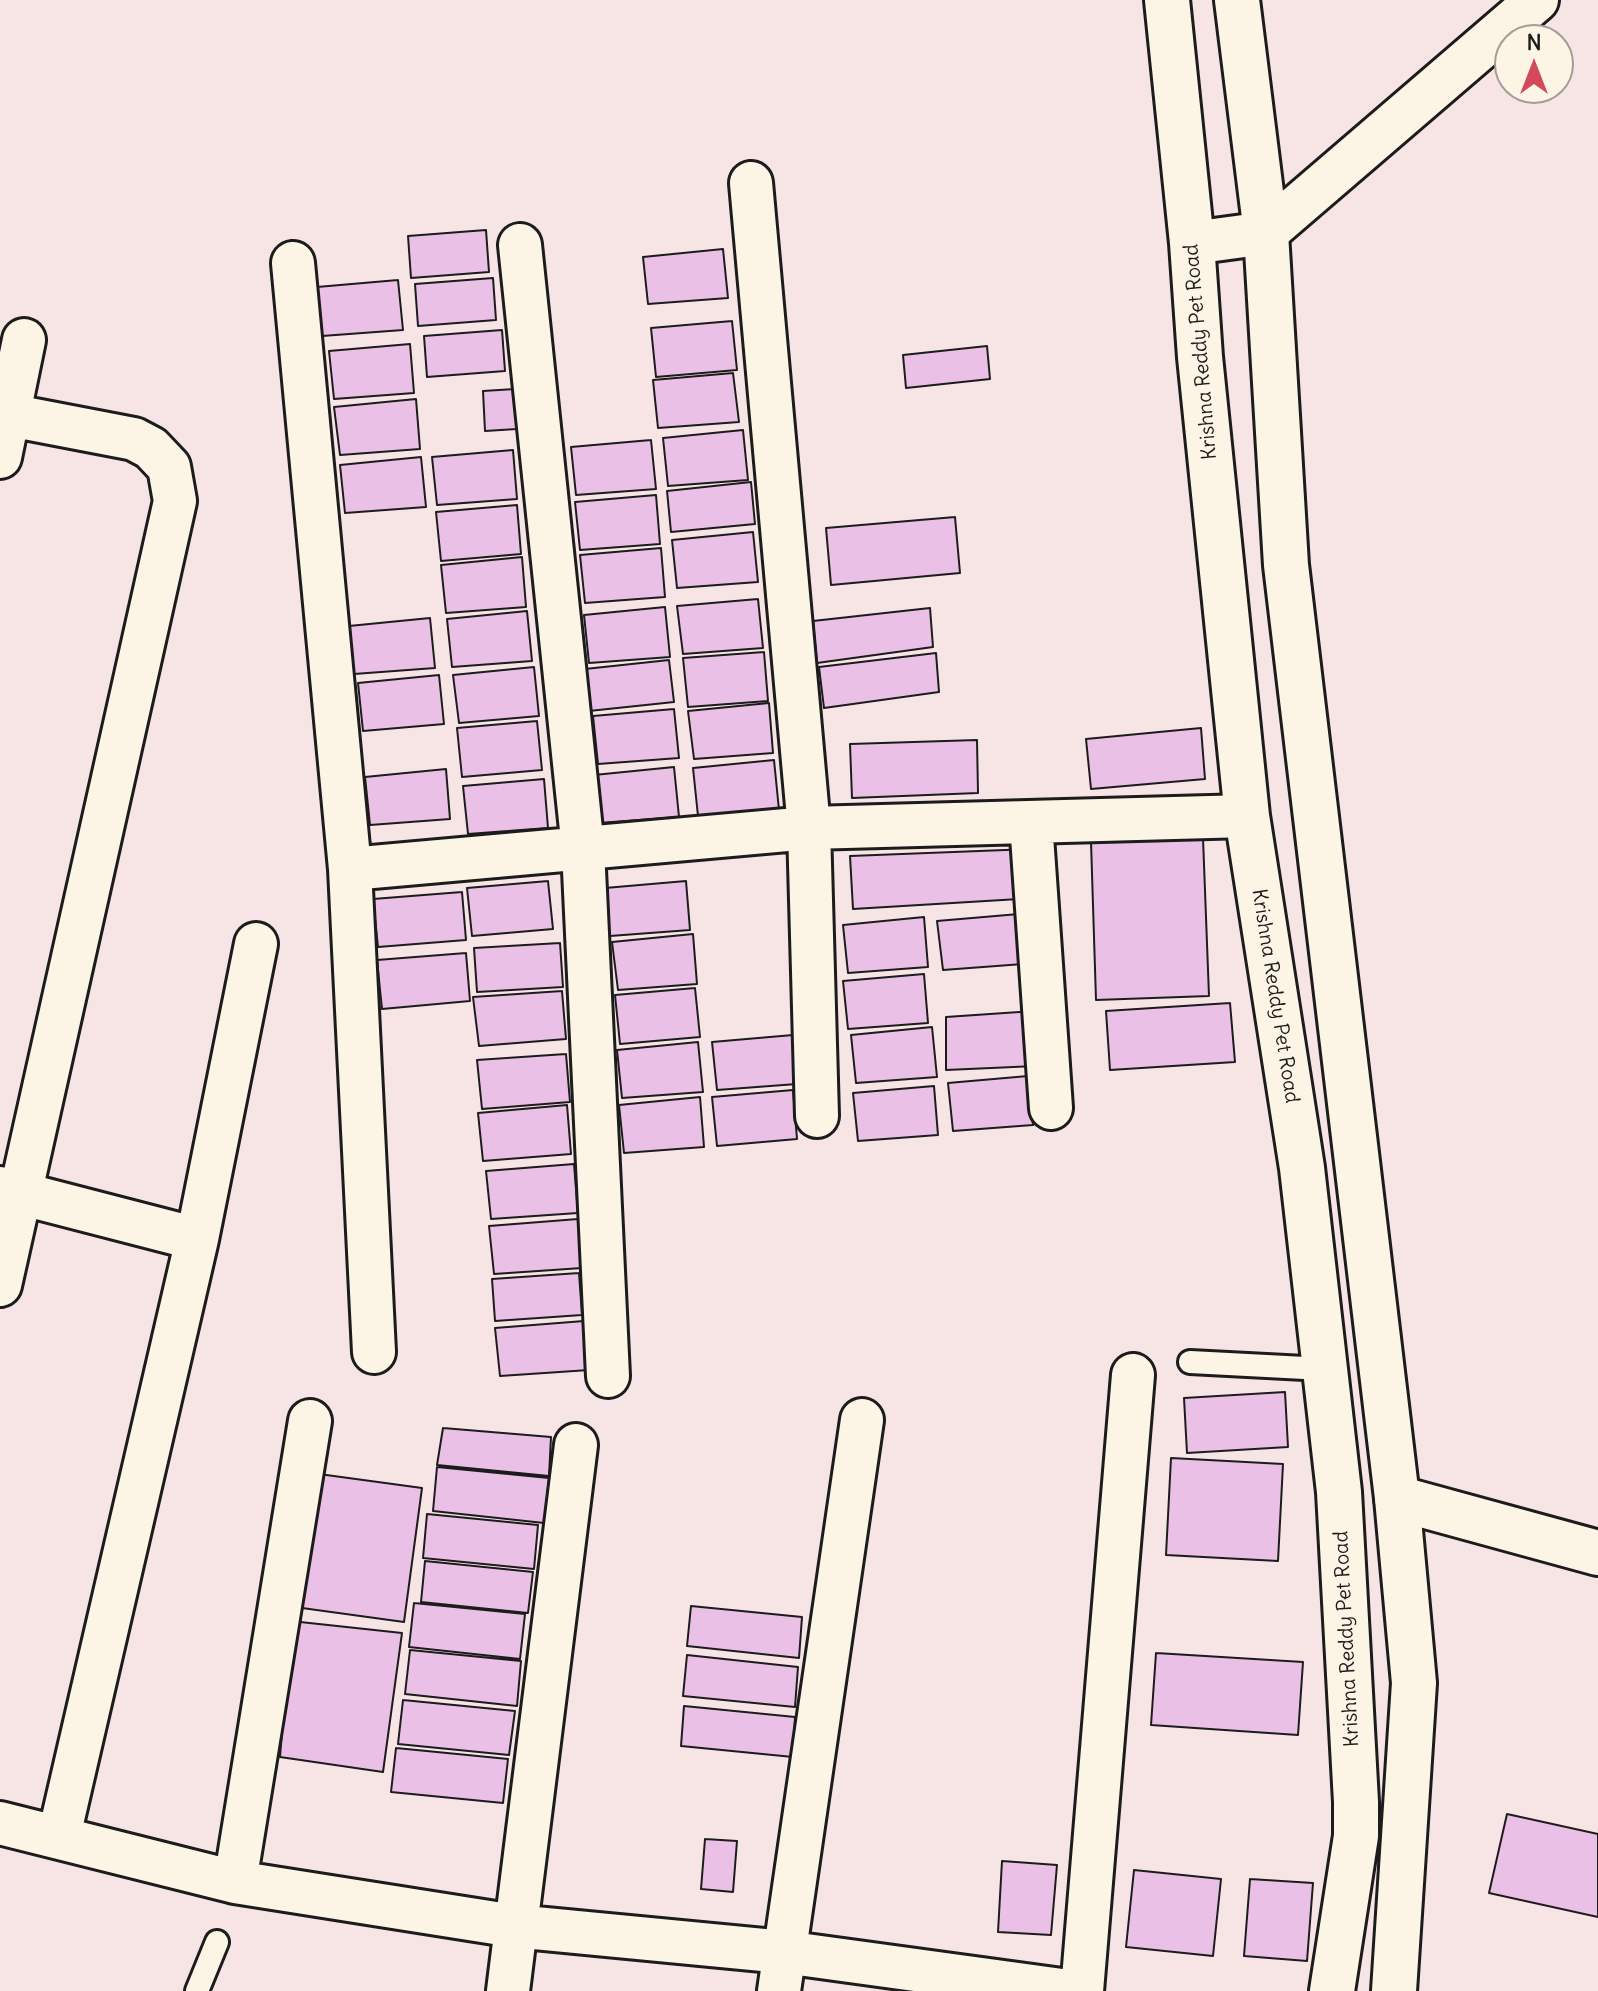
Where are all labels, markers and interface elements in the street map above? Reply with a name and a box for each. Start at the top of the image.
north arrow [1494,24,1574,104]
text: N [1526,28,1542,56]
street label: Krishna Reddy Pet Road [1180,243,1222,461]
street label: Krishna Reddy Pet Road [1246,887,1304,1105]
street label: Krishna Reddy Pet Road [1329,1530,1365,1748]

